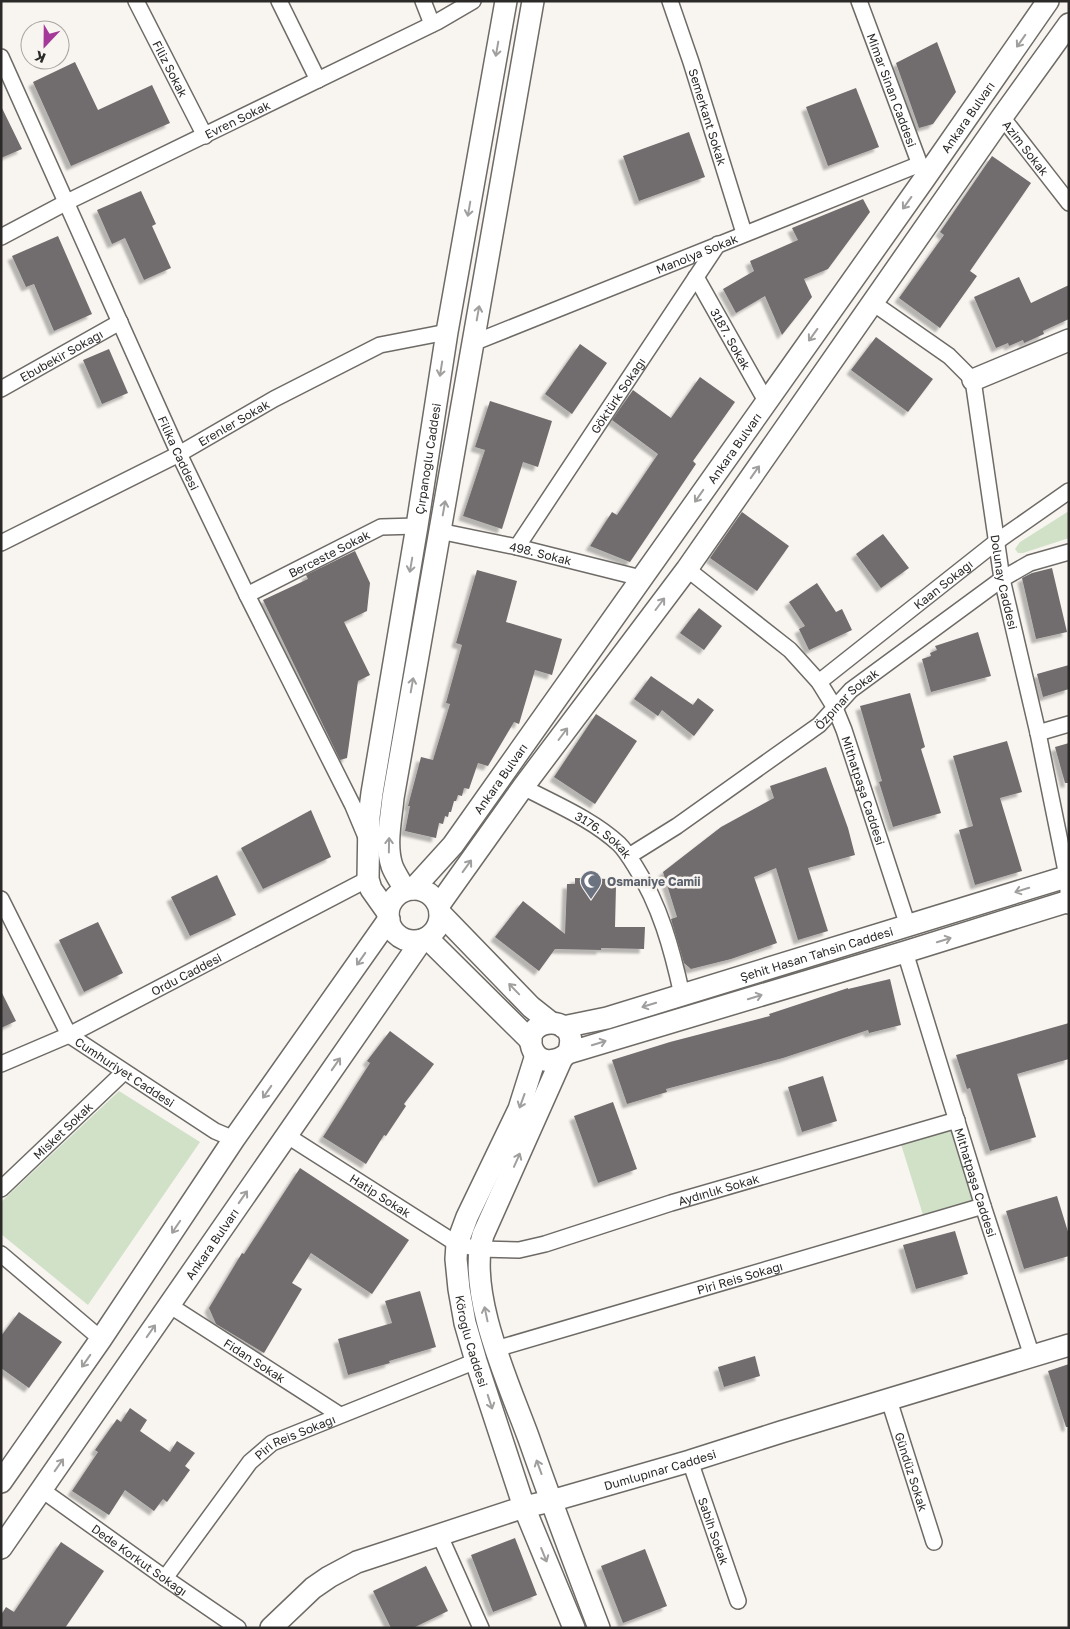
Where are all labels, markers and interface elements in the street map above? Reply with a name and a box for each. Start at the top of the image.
north arrow [20,20,70,70]
street label: Mimar Sinan Caddesi [864,31,920,149]
one-way arrow [1016,34,1026,48]
street label: Filiz Sokak [150,38,191,100]
one-way arrow [492,41,502,57]
text: K [32,48,48,67]
street label: Semerkant Sokak [686,67,730,167]
street label: Ankara Bulvarı [938,78,997,155]
street label: Evren Sokak [202,97,273,141]
street label: Azim Sokak [1000,117,1052,179]
one-way arrow [902,196,912,210]
one-way arrow [463,201,473,217]
street label: Manolya Sokak [654,230,740,276]
one-way arrow [473,305,483,321]
street label: 3187. Sokak [708,305,754,372]
street label: Ebubekir Sokağı [17,326,105,384]
one-way arrow [808,328,818,342]
street label: Göktürk Sokağı [587,354,648,436]
one-way arrow [436,361,446,377]
street label: Erenler Sokak [195,396,272,449]
street label: Çırpanoğlu Caddesi [411,402,443,515]
street label: Ankara Bulvarı [704,410,764,486]
street label: Filika Caddesi [155,413,203,492]
one-way arrow [750,465,760,479]
one-way arrow [694,489,704,503]
one-way arrow [439,500,449,516]
street label: Berceste Sokak [286,526,372,580]
street label: Dolunay Caddesi [988,533,1021,631]
street label: 498. Sokak [508,538,574,568]
one-way arrow [405,556,415,572]
street label: Kaan Sokağı [910,556,975,612]
one-way arrow [655,597,665,611]
street label: Özpınar Sokak [811,665,881,732]
one-way arrow [408,677,418,693]
one-way arrow [557,728,568,741]
street label: Mithatpaşa Caddesi [839,734,889,847]
street label: Ankara Bulvarı [470,740,530,817]
street label: 3176. Sokak [573,808,635,861]
one-way arrow [384,838,394,854]
one-way arrow [462,859,472,873]
mosque icon: Osmaniye Camii [579,869,603,900]
place label: Osmaniye Camii [607,874,701,889]
one-way arrow [1015,886,1031,896]
street label: Şehit Hasan Tahsin Caddesi [738,923,895,984]
one-way arrow [936,935,951,944]
street label: Ordu Caddesi [148,949,224,998]
one-way arrow [356,952,366,966]
one-way arrow [508,983,520,995]
one-way arrow [746,991,762,1001]
one-way arrow [642,1001,658,1010]
street label: Cumhuriyet Caddesi [72,1034,178,1110]
one-way arrow [591,1038,607,1048]
one-way arrow [331,1057,341,1071]
one-way arrow [262,1085,272,1099]
one-way arrow [517,1093,526,1108]
street label: Misket Sokak [30,1099,96,1162]
street label: Mithatpaşa Caddesi [952,1126,1000,1239]
one-way arrow [512,1153,522,1168]
street label: Hatip Sokak [347,1170,414,1220]
street label: Aydınlık Sokak [676,1170,761,1208]
one-way arrow [238,1191,248,1205]
street label: Ankara Bulvarı [182,1205,241,1282]
one-way arrow [171,1219,181,1233]
street label: Piri Reis Sokağı [695,1258,784,1297]
street label: Köroğlu Caddesi [453,1294,492,1389]
one-way arrow [481,1306,491,1322]
one-way arrow [146,1325,156,1339]
street label: Fidan Sokak [221,1335,288,1386]
one-way arrow [80,1354,91,1368]
one-way arrow [485,1394,495,1410]
street label: Piri Reis Sokağı [251,1411,337,1463]
street label: Gündüz Sokak [892,1430,931,1513]
street label: Dumlupınar Caddesi [602,1446,718,1493]
one-way arrow [54,1458,64,1472]
one-way arrow [534,1460,543,1476]
street label: Sabih Sokak [695,1495,733,1567]
street label: Dede Korkut Sokağı [89,1521,190,1599]
one-way arrow [540,1547,549,1562]

